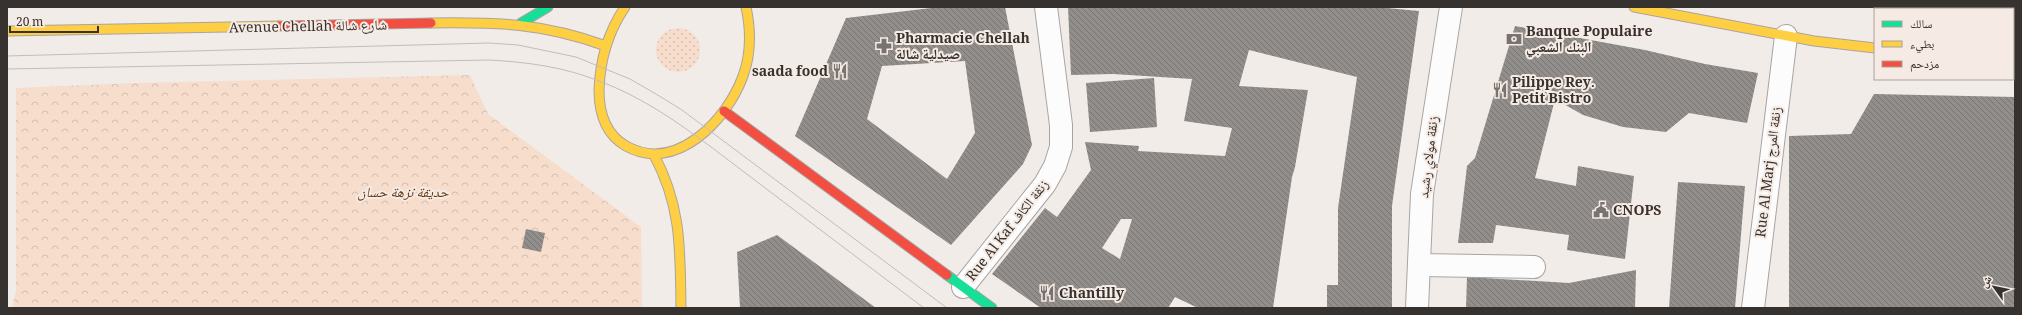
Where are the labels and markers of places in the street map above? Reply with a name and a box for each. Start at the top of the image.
place label: Banque Populaire البنك الشعبي [1526,21,1652,61]
place label: Pharmacie Chellah صيدلية شالة [896,28,1030,68]
bank icon: Banque Populaire البنك الشعبي [1505,30,1523,48]
pharmacy icon: Pharmacie Chellah صيدلية شالة [875,37,893,55]
place label: saada food [752,61,828,85]
restaurant icon: saada food [831,62,849,80]
place label: Pilippe Rey. Petit Bistro [1512,72,1595,112]
restaurant icon: Pilippe Rey. Petit Bistro [1491,81,1509,99]
place label: CNOPS [1613,200,1661,224]
public building icon: CNOPS [1592,201,1610,219]
place label: Chantilly [1059,283,1125,307]
restaurant icon: Chantilly [1038,284,1056,302]

